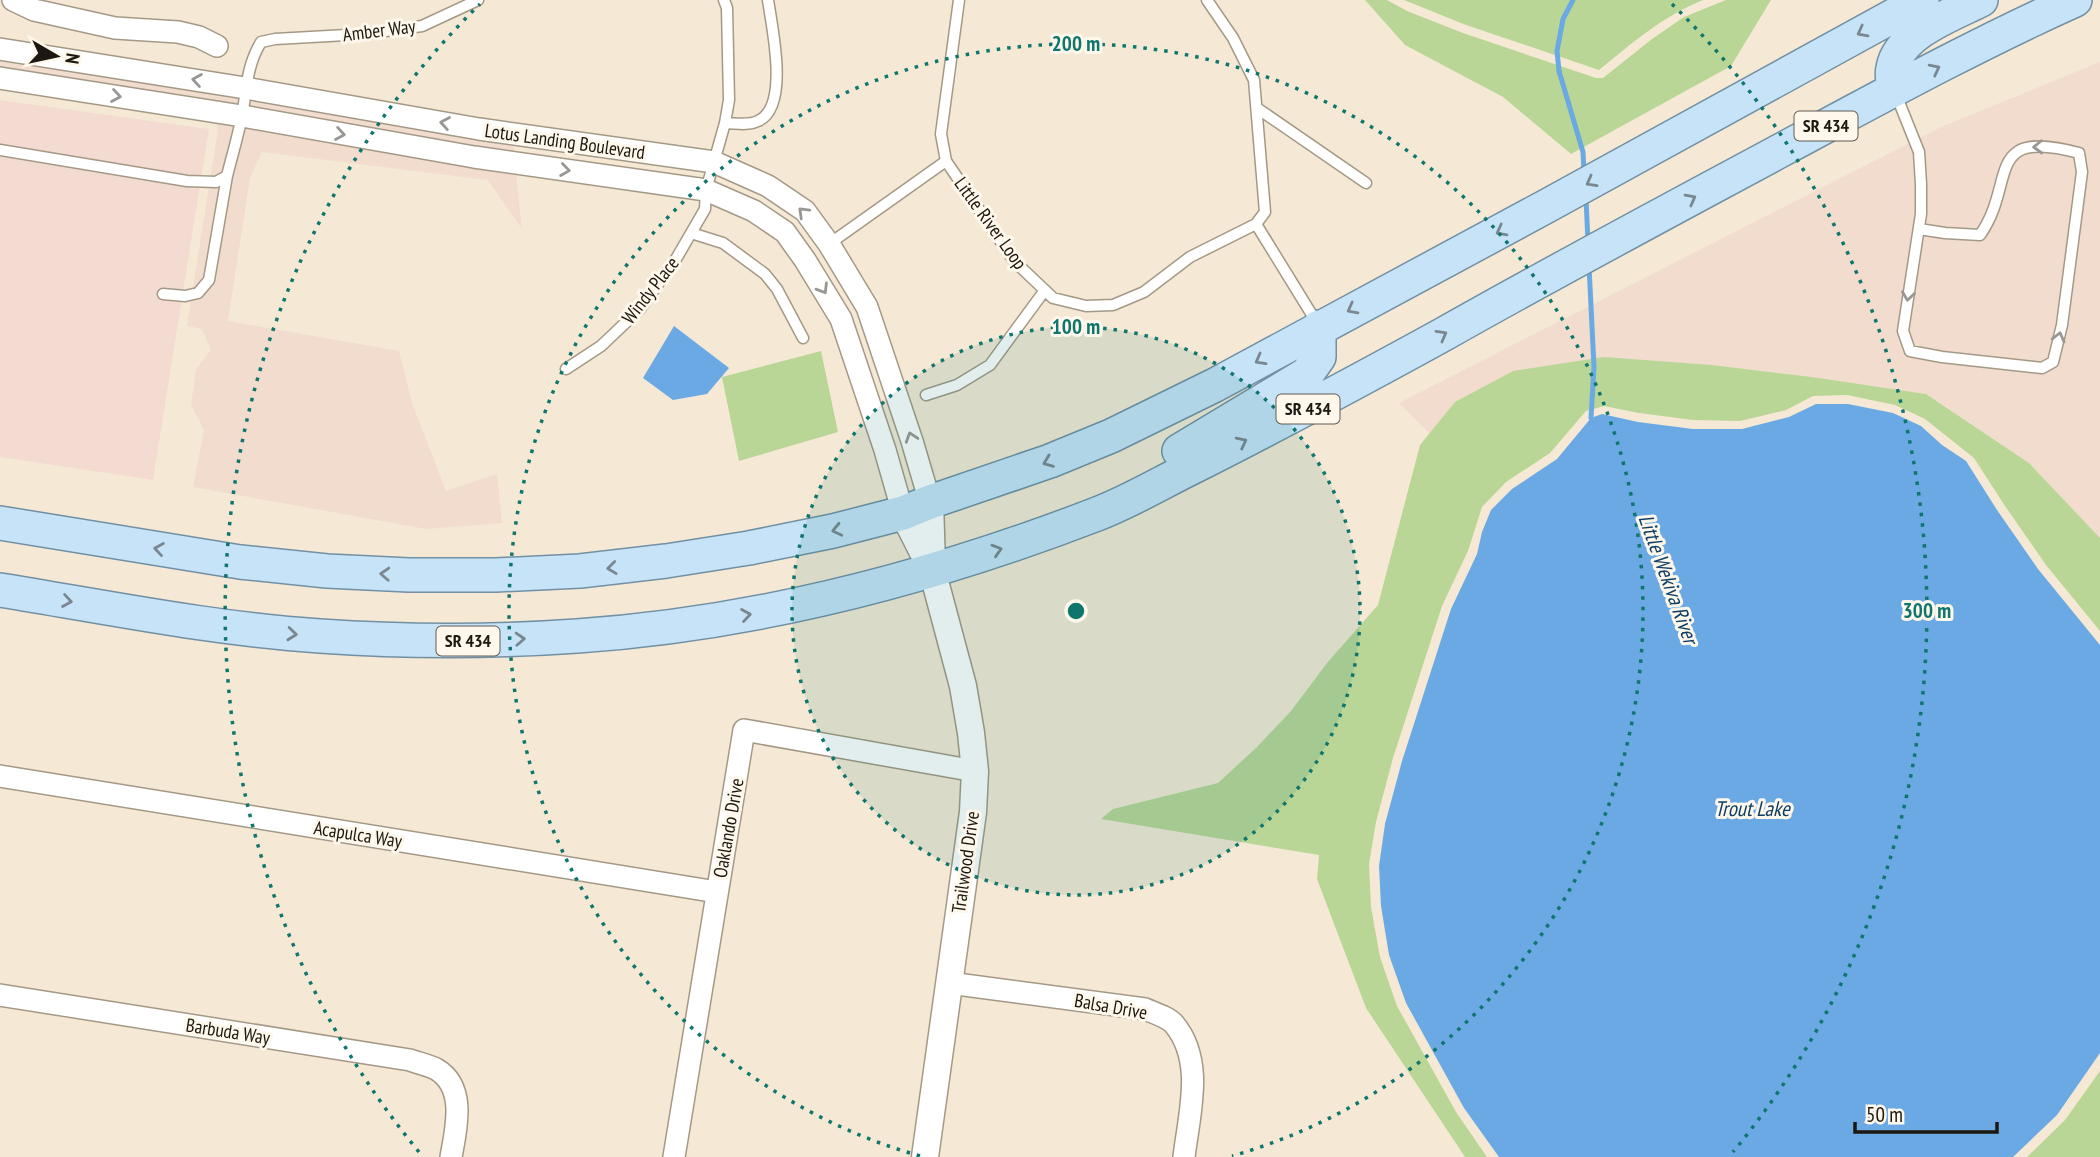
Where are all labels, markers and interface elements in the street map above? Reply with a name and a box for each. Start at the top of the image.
street label: Amber Way [341,14,418,46]
north arrow [21,21,91,91]
one-way arrow [1857,24,1869,38]
text: 200 m [1052,30,1100,57]
text: N [60,52,85,66]
one-way arrow [1928,63,1940,77]
one-way arrow [191,73,203,88]
one-way arrow [110,88,122,103]
road number: SR 434 [1794,112,1857,140]
one-way arrow [439,116,451,131]
street label: Lotus Landing Boulevard [483,118,647,164]
one-way arrow [334,125,346,140]
one-way arrow [2032,140,2043,155]
one-way arrow [559,162,571,177]
street label: Little River Loop [949,172,1033,274]
one-way arrow [1586,173,1599,187]
one-way arrow [1684,194,1696,207]
one-way arrow [798,207,811,220]
one-way arrow [1495,222,1508,236]
street label: Windy Place [616,251,684,329]
one-way arrow [814,281,827,294]
one-way arrow [1901,290,1916,302]
one-way arrow [1347,301,1360,315]
text: 100 m [1052,313,1100,340]
one-way arrow [1435,330,1447,343]
one-way arrow [2051,331,2065,343]
one-way arrow [1254,352,1267,365]
road number: SR 434 [1276,394,1340,424]
one-way arrow [904,431,919,443]
one-way arrow [1235,437,1247,451]
one-way arrow [1042,453,1054,467]
water label: Little Wekiva River [1633,511,1705,650]
one-way arrow [831,521,843,536]
one-way arrow [153,542,165,557]
one-way arrow [991,543,1003,558]
one-way arrow [607,560,618,575]
one-way arrow [379,567,390,582]
one-way arrow [61,593,73,608]
text: 300 m [1903,597,1951,624]
centre of rings [1064,599,1088,623]
one-way arrow [740,608,751,623]
one-way arrow [287,626,298,641]
road number: SR 434 [436,626,500,656]
one-way arrow [514,632,525,647]
street label: Oaklando Drive [707,776,749,880]
water label: Trout Lake [1714,795,1791,822]
street label: Trailwood Drive [946,809,984,914]
street label: Acapulca Way [312,815,405,853]
street label: Balsa Drive [1073,988,1149,1024]
street label: Barbuda Way [184,1013,273,1050]
scale bar [1855,1090,1997,1134]
text: 50 m [1866,1101,1903,1128]

